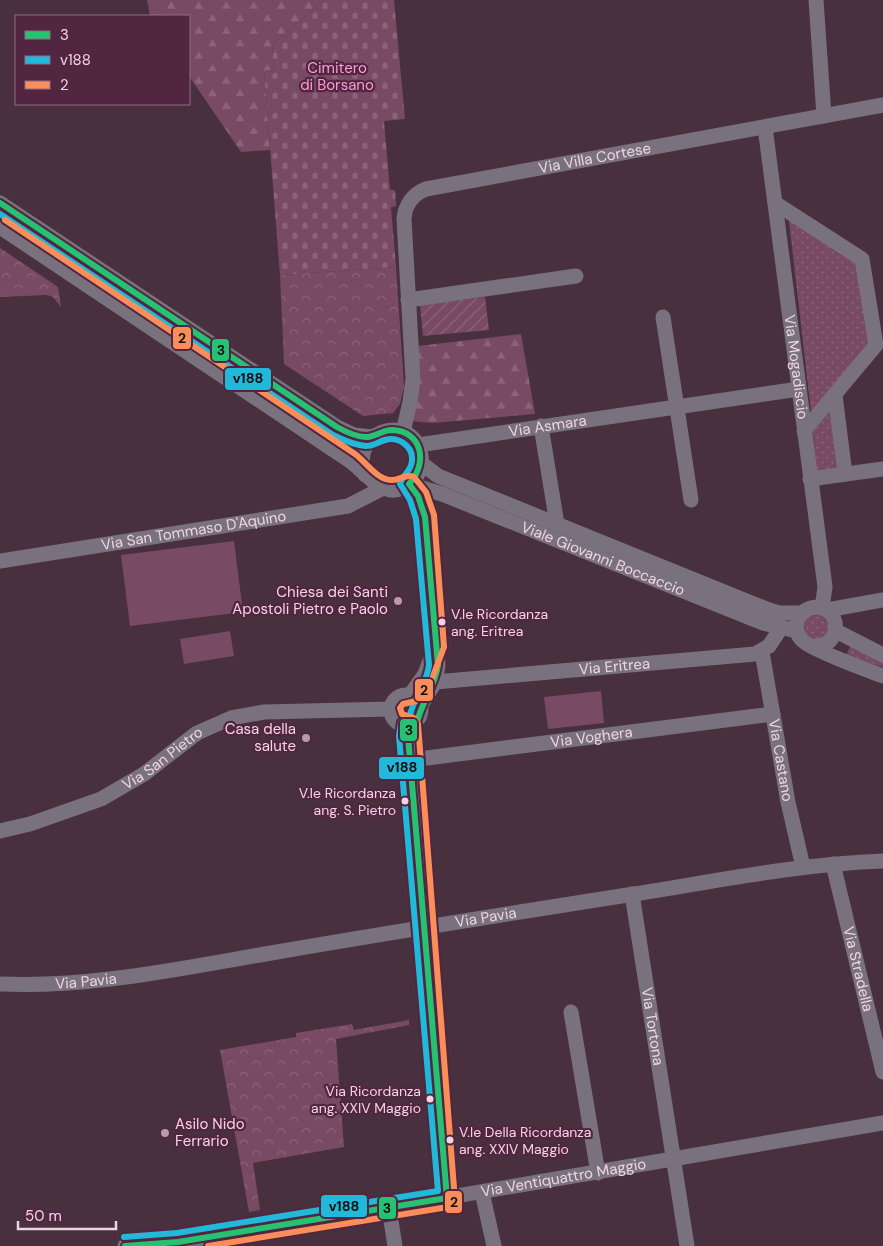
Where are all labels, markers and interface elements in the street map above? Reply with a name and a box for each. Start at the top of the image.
legend [15,15,190,105]
text: 3 [60,25,69,45]
text: v188 [60,50,91,70]
park label: Cimitero di Borsano [300,58,374,95]
text: 2 [60,75,69,95]
street label: Via Villa Cortese [537,138,652,178]
street label: Via Mogadiscio [780,313,813,421]
line badge: 2 [172,326,192,350]
text: 2 [178,329,186,347]
line badge: 3 [211,338,230,362]
text: 3 [217,341,225,359]
line badge: v188 [224,367,272,391]
text: v188 [233,369,264,387]
street label: Via Asmara [507,410,588,442]
street label: Via San Tommaso D'Aquino [100,506,288,555]
street label: Viale Giovanni Boccaccio [518,517,688,601]
place label: Chiesa dei Santi Apostoli Pietro e Paolo [232,582,388,619]
marker: Chiesa dei Santi Apostoli Pietro e Paolo [392,595,404,607]
place label: V.le Ricordanza ang. Eritrea [451,605,548,640]
marker: V.le Ricordanza ang. Eritrea [437,617,447,627]
street label: Via Eritrea [578,653,651,679]
line badge: 2 [414,678,434,702]
text: 2 [420,681,428,699]
line badge: 3 [399,718,418,742]
street label: Via Castano [764,718,798,803]
place label: Casa della salute [225,719,296,756]
text: 3 [405,721,413,739]
street label: Via San Pietro [118,722,206,795]
street label: Via Voghera [549,722,634,752]
marker: Casa della salute [300,732,312,744]
line badge: v188 [378,756,425,780]
text: v188 [387,758,418,776]
place label: V.le Ricordanza ang. S. Pietro [299,784,396,819]
marker: V.le Ricordanza ang. S. Pietro [400,796,410,806]
street label: Via Pavia [454,903,518,932]
street label: Via Stradella [838,924,878,1014]
street label: Via Pavia [55,968,118,994]
street label: Via Tortona [637,986,669,1067]
place label: Via Ricordanza ang. XXIV Maggio [311,1082,421,1117]
marker: Via Ricordanza ang. XXIV Maggio [425,1094,435,1104]
place label: Asilo Nido Ferrario [175,1114,245,1151]
place label: V.le Della Ricordanza ang. XXIV Maggio [459,1123,591,1158]
marker: Asilo Nido Ferrario [159,1127,171,1139]
marker: V.le Della Ricordanza ang. XXIV Maggio [445,1135,455,1145]
street label: Via Ventiquattro Maggio [479,1154,648,1202]
line badge: 2 [444,1190,463,1214]
text: 2 [450,1193,458,1211]
line badge: v188 [320,1194,368,1218]
line badge: 3 [378,1196,397,1220]
text: v188 [329,1197,360,1215]
scale bar [18,1198,115,1230]
text: 3 [383,1199,391,1217]
text: 50 m [25,1206,62,1226]

